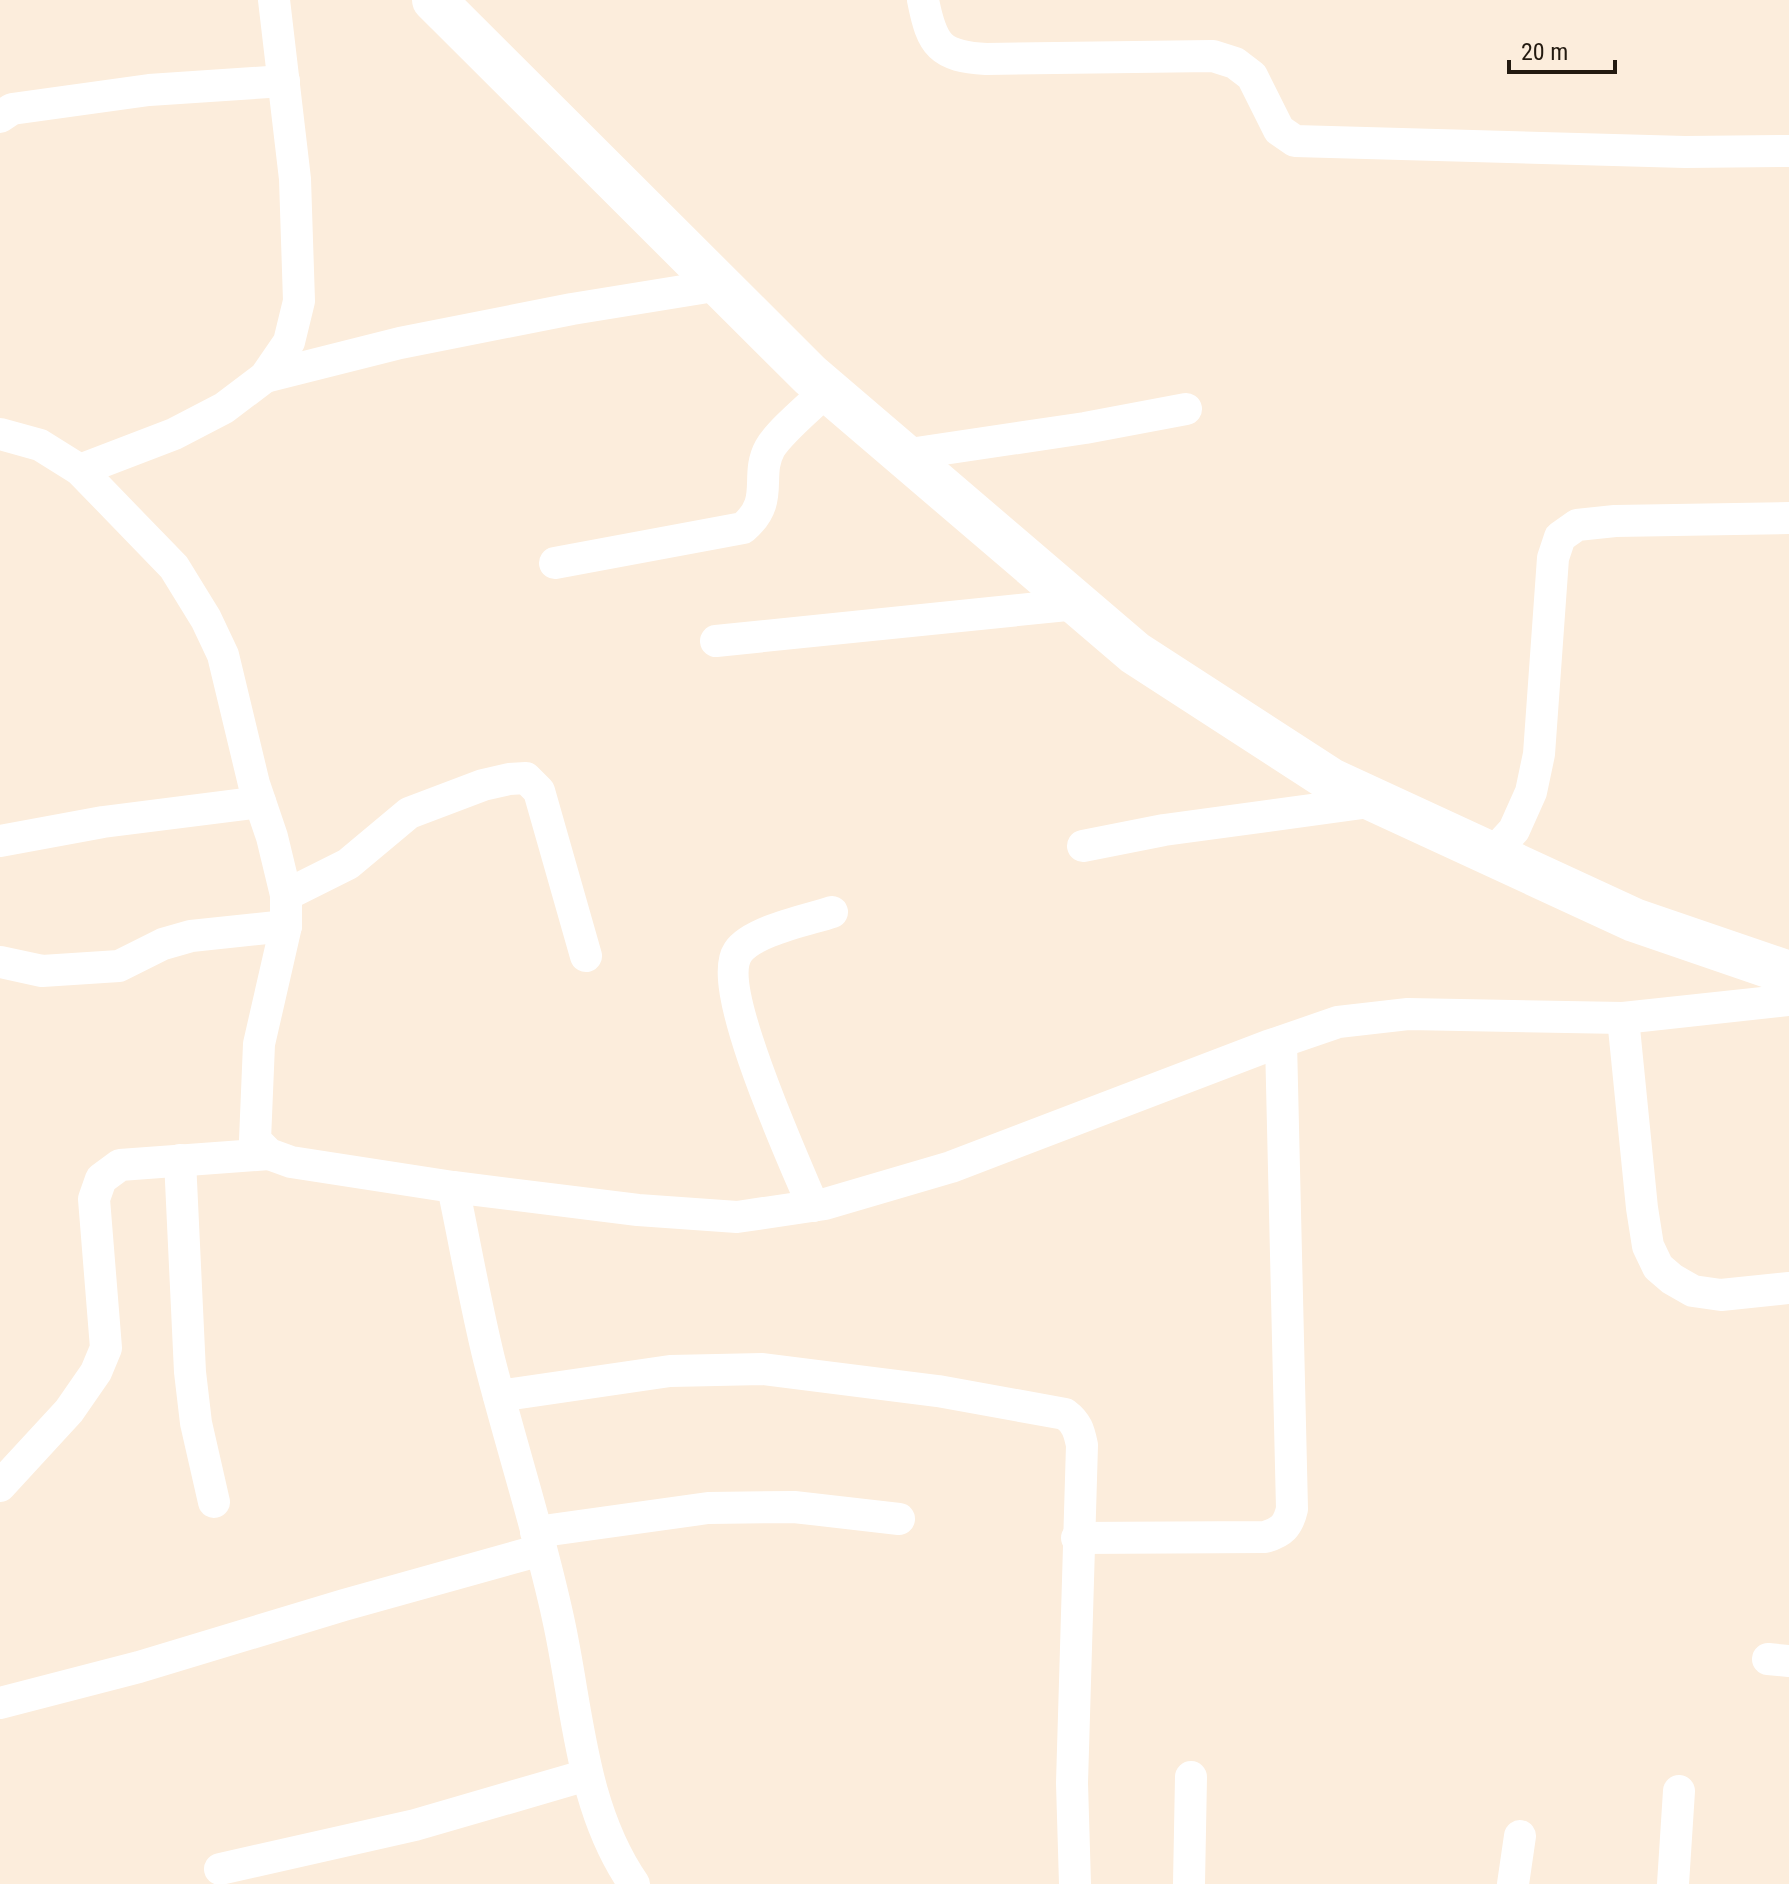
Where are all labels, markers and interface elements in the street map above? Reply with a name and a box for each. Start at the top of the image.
scale bar [1509,24,1615,74]
text: 20 m [1521,38,1568,66]

